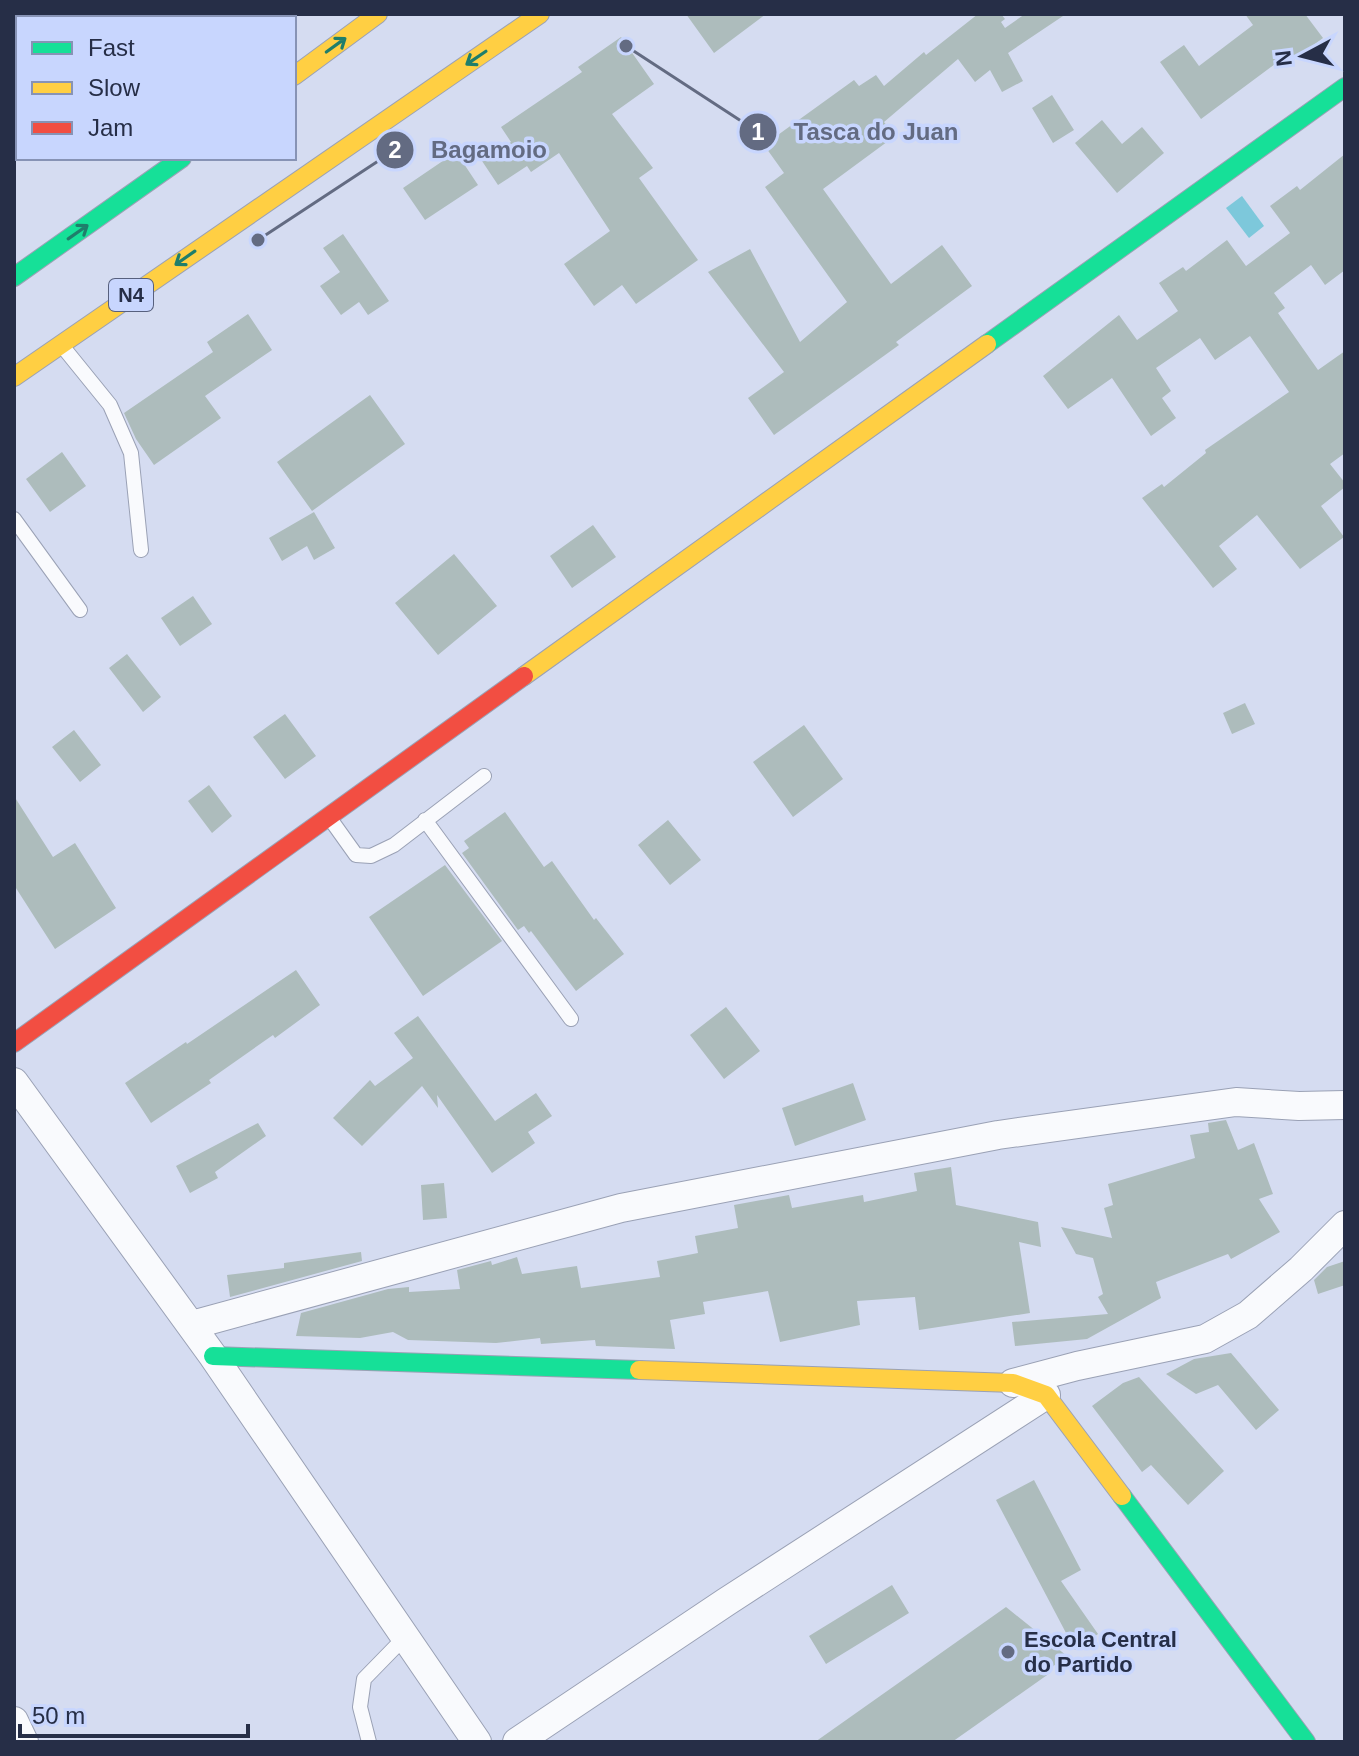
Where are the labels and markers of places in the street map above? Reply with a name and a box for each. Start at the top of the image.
callout: Tasca do Juan [738,108,975,156]
callout: Bagamoio [375,126,563,174]
place label: Escola Central do Partido [1024,1627,1177,1677]
marker: Escola Central do Partido [999,1643,1017,1661]

